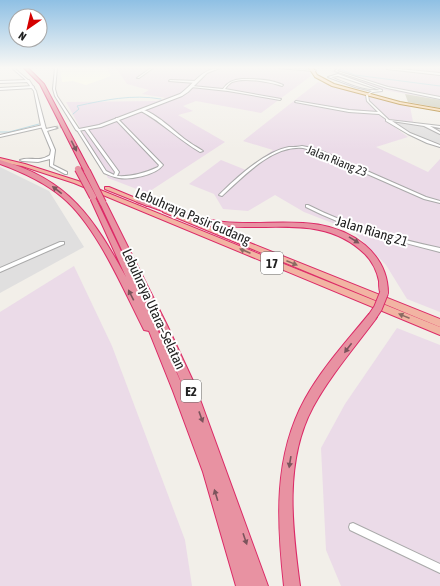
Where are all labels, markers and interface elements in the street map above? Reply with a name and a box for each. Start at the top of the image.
north arrow [8,8,48,48]
text: N [16,29,28,43]
one-way arrow [70,140,77,152]
street label: Jalan Riang 23 [305,143,369,179]
street label: Lebuhraya Pasir Gudang [133,184,253,248]
one-way arrow [52,186,63,194]
street label: Jalan Riang 21 [334,212,410,250]
one-way arrow [348,237,360,244]
street label: Lebuhraya Utara–Selatan [119,246,189,372]
one-way arrow [238,248,250,254]
road number: 17 [261,252,283,274]
one-way arrow [287,261,299,267]
one-way arrow [128,290,134,301]
one-way arrow [398,313,409,319]
one-way arrow [345,343,353,353]
road number: E2 [181,380,201,402]
one-way arrow [198,411,204,423]
one-way arrow [287,456,293,468]
one-way arrow [213,489,219,501]
one-way arrow [242,533,248,545]

